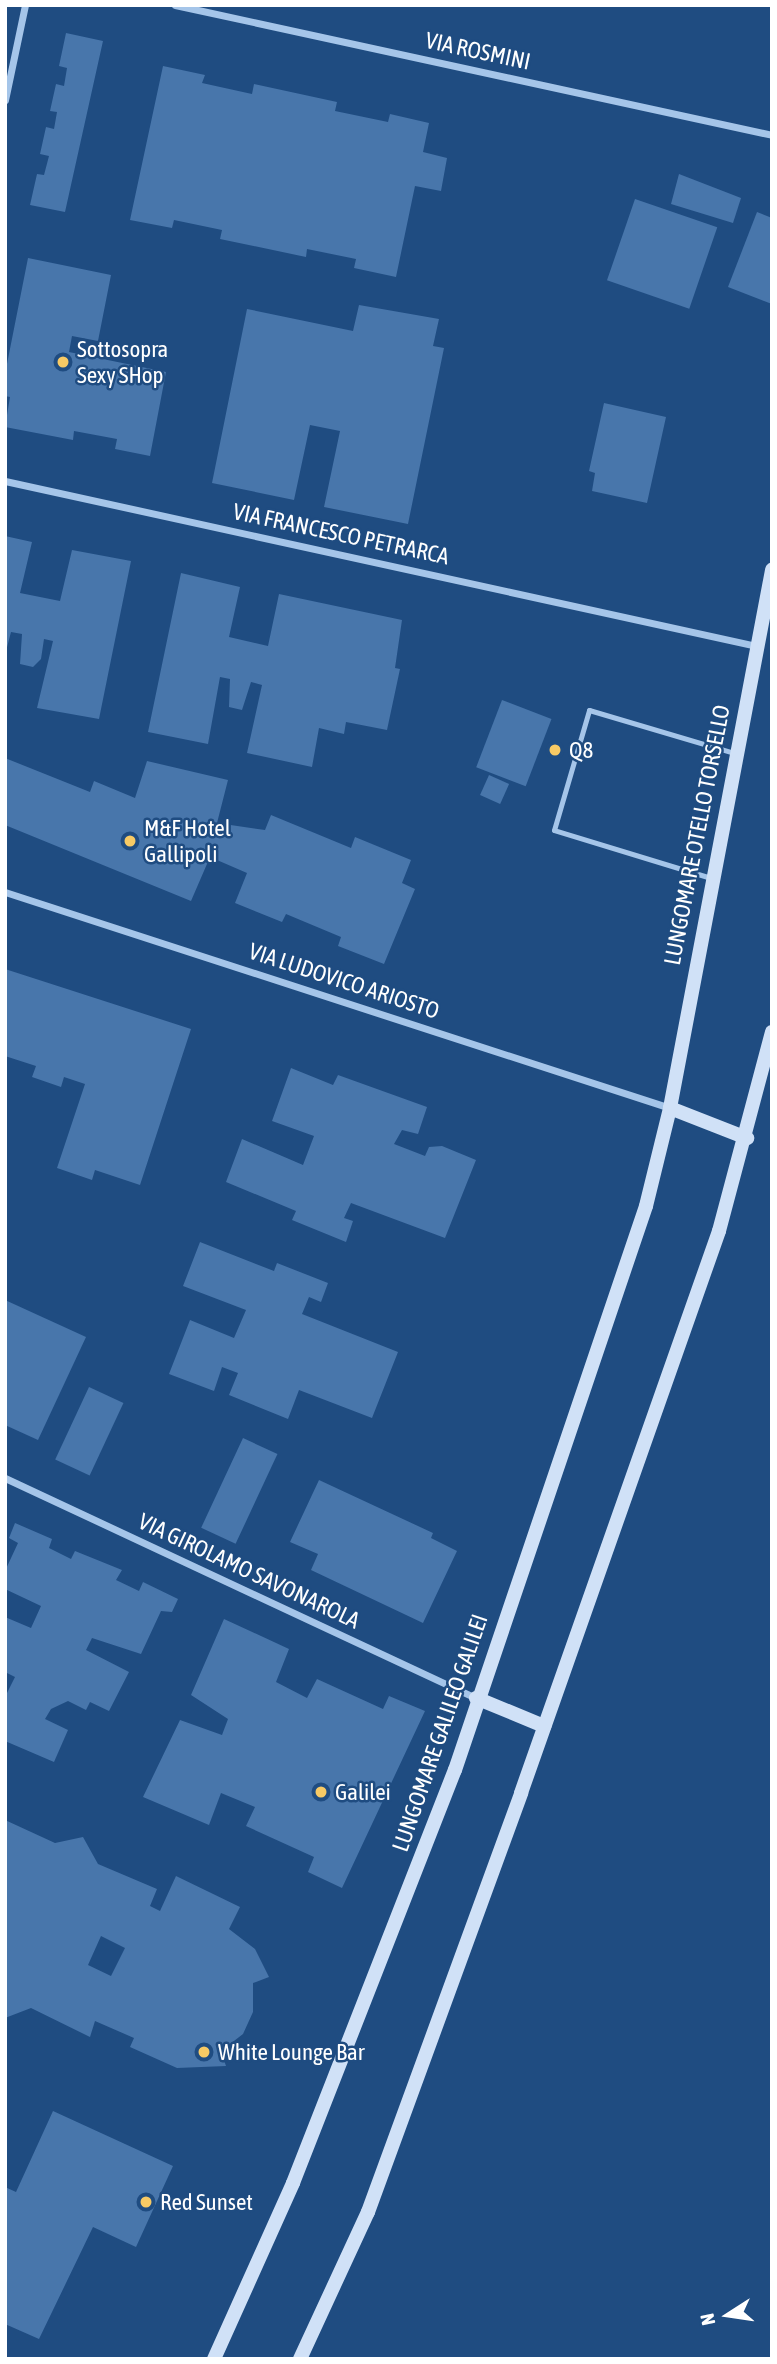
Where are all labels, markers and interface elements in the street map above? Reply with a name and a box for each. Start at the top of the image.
street label: VIA ROSMINI [423,26,533,76]
place label: Sottosopra Sexy SHop [77,335,168,389]
marker: Sottosopra Sexy SHop [55,354,71,370]
street label: VIA FRANCESCO PETRARCA [230,498,452,570]
street label: LUNGOMARE OTELLO TORSELLO [658,703,736,967]
place label: Q8 [569,736,593,764]
marker: Q8 [547,742,563,758]
place label: M&F Hotel Gallipoli [144,814,231,868]
marker: M&F Hotel Gallipoli [122,833,138,849]
street label: VIA LUDOVICO ARIOSTO [245,937,443,1025]
street label: VIA GIROLAMO SAVONAROLA [134,1508,364,1634]
street label: LUNGOMARE GALILEO GALILEI [386,1611,494,1855]
place label: Galilei [335,1778,391,1806]
marker: Galilei [313,1784,329,1800]
place label: White Lounge Bar [218,2038,364,2066]
marker: White Lounge Bar [196,2044,212,2060]
place label: Red Sunset [160,2188,253,2216]
marker: Red Sunset [138,2194,154,2210]
north arrow [693,2280,763,2350]
text: N [696,2312,719,2327]

